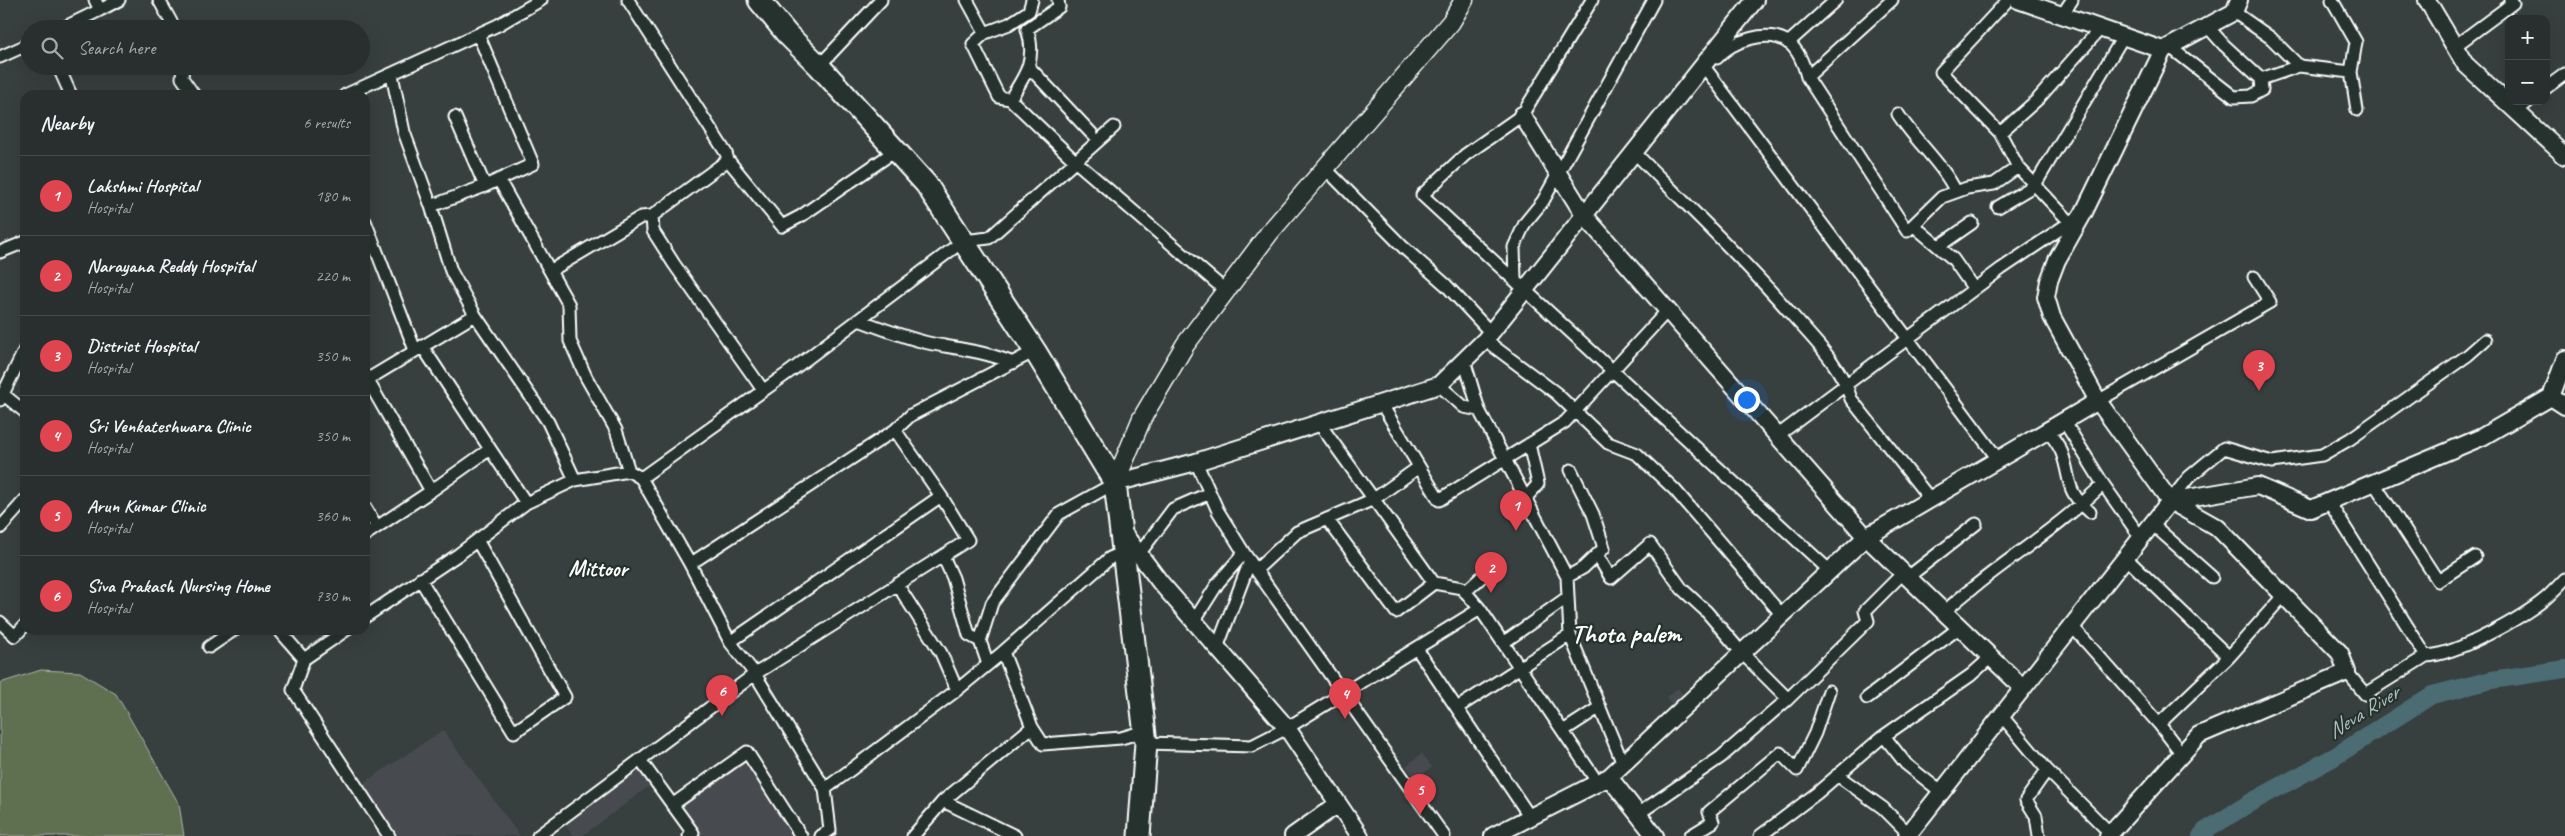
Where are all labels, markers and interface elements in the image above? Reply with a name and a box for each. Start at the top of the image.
map controls [2505,15,2550,105]
button: + [2505,15,2550,60]
search box [20,20,370,75]
icon: search [38,34,66,62]
text: Search here [78,36,155,60]
button: − [2505,60,2550,105]
text: Nearby [40,110,93,136]
text: 6 results [303,113,350,133]
text: Lakshmi Hospital [87,174,198,198]
text: 1 [52,186,60,206]
text: 180 m [316,186,350,206]
text: Hospital [87,198,131,218]
text: Narayana Reddy Hospital [87,254,254,278]
text: 2 [52,266,60,286]
text: 220 m [316,266,350,286]
text: Hospital [87,278,131,298]
text: District Hospital [87,334,196,358]
text: 3 [52,346,60,366]
text: 350 m [316,346,350,366]
pin: 3 [2243,350,2275,391]
text: Hospital [87,358,131,378]
your location [1734,387,1760,413]
text: Sri Venkateshwara Clinic [87,414,251,438]
text: 4 [52,426,60,446]
text: 350 m [316,426,350,446]
text: Hospital [87,438,131,458]
pin: 1 [1500,490,1532,531]
text: Arun Kumar Clinic [87,494,206,518]
text: 5 [53,506,59,526]
text: 360 m [316,506,350,526]
text: Hospital [87,518,131,538]
pin: 2 [1475,552,1507,593]
district label: Mittoor [569,555,630,583]
text: Siva Prakash Nursing Home [87,574,270,598]
text: 6 [52,586,60,606]
text: 730 m [316,586,350,606]
text: Hospital [87,598,131,618]
district label: Thota palem [1571,617,1683,650]
pin: 6 [706,675,738,716]
water label: Neva River [2322,677,2408,745]
pin: 4 [1329,678,1361,719]
pin: 5 [1404,774,1436,815]

